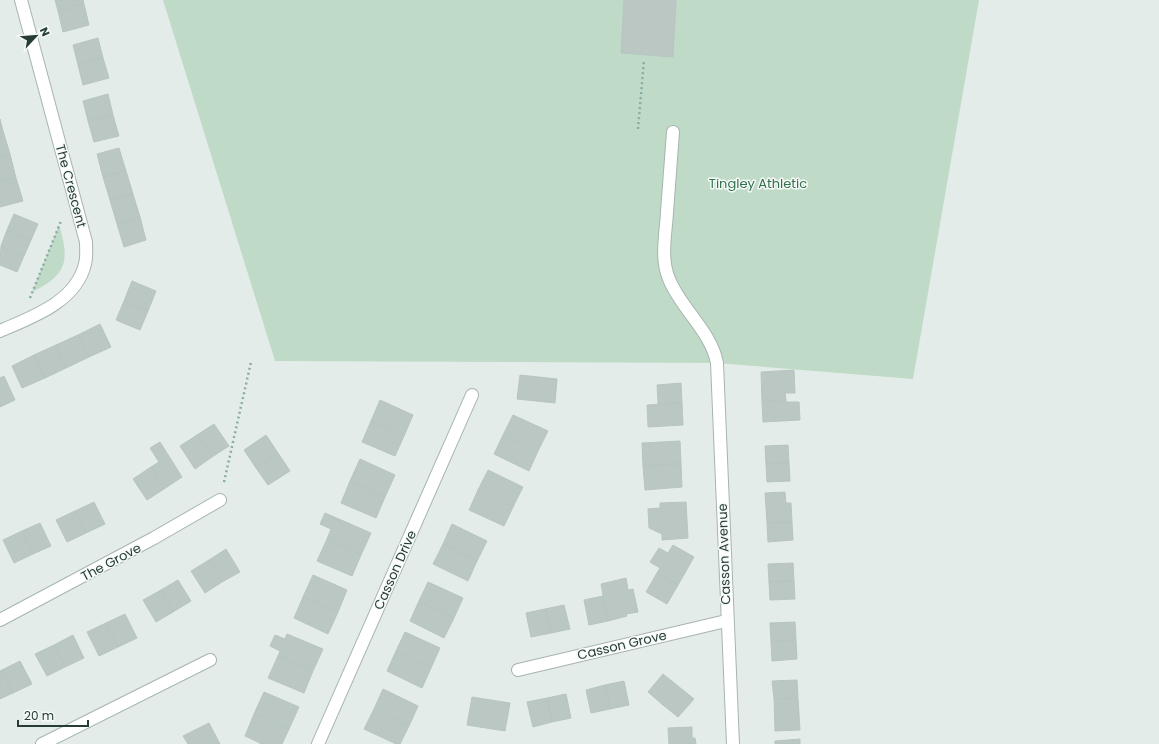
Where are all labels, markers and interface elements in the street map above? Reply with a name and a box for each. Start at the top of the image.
north arrow [16,16,56,56]
text: N [36,24,54,39]
street label: The Crescent [51,142,91,230]
park label: Tingley Athletic [709,174,807,193]
street label: Casson Avenue [713,503,735,605]
street label: Casson Drive [369,527,421,613]
street label: The Grove [78,538,144,586]
street label: Casson Grove [575,625,669,665]
scale bar [18,702,88,728]
text: 20 m [24,707,54,724]

